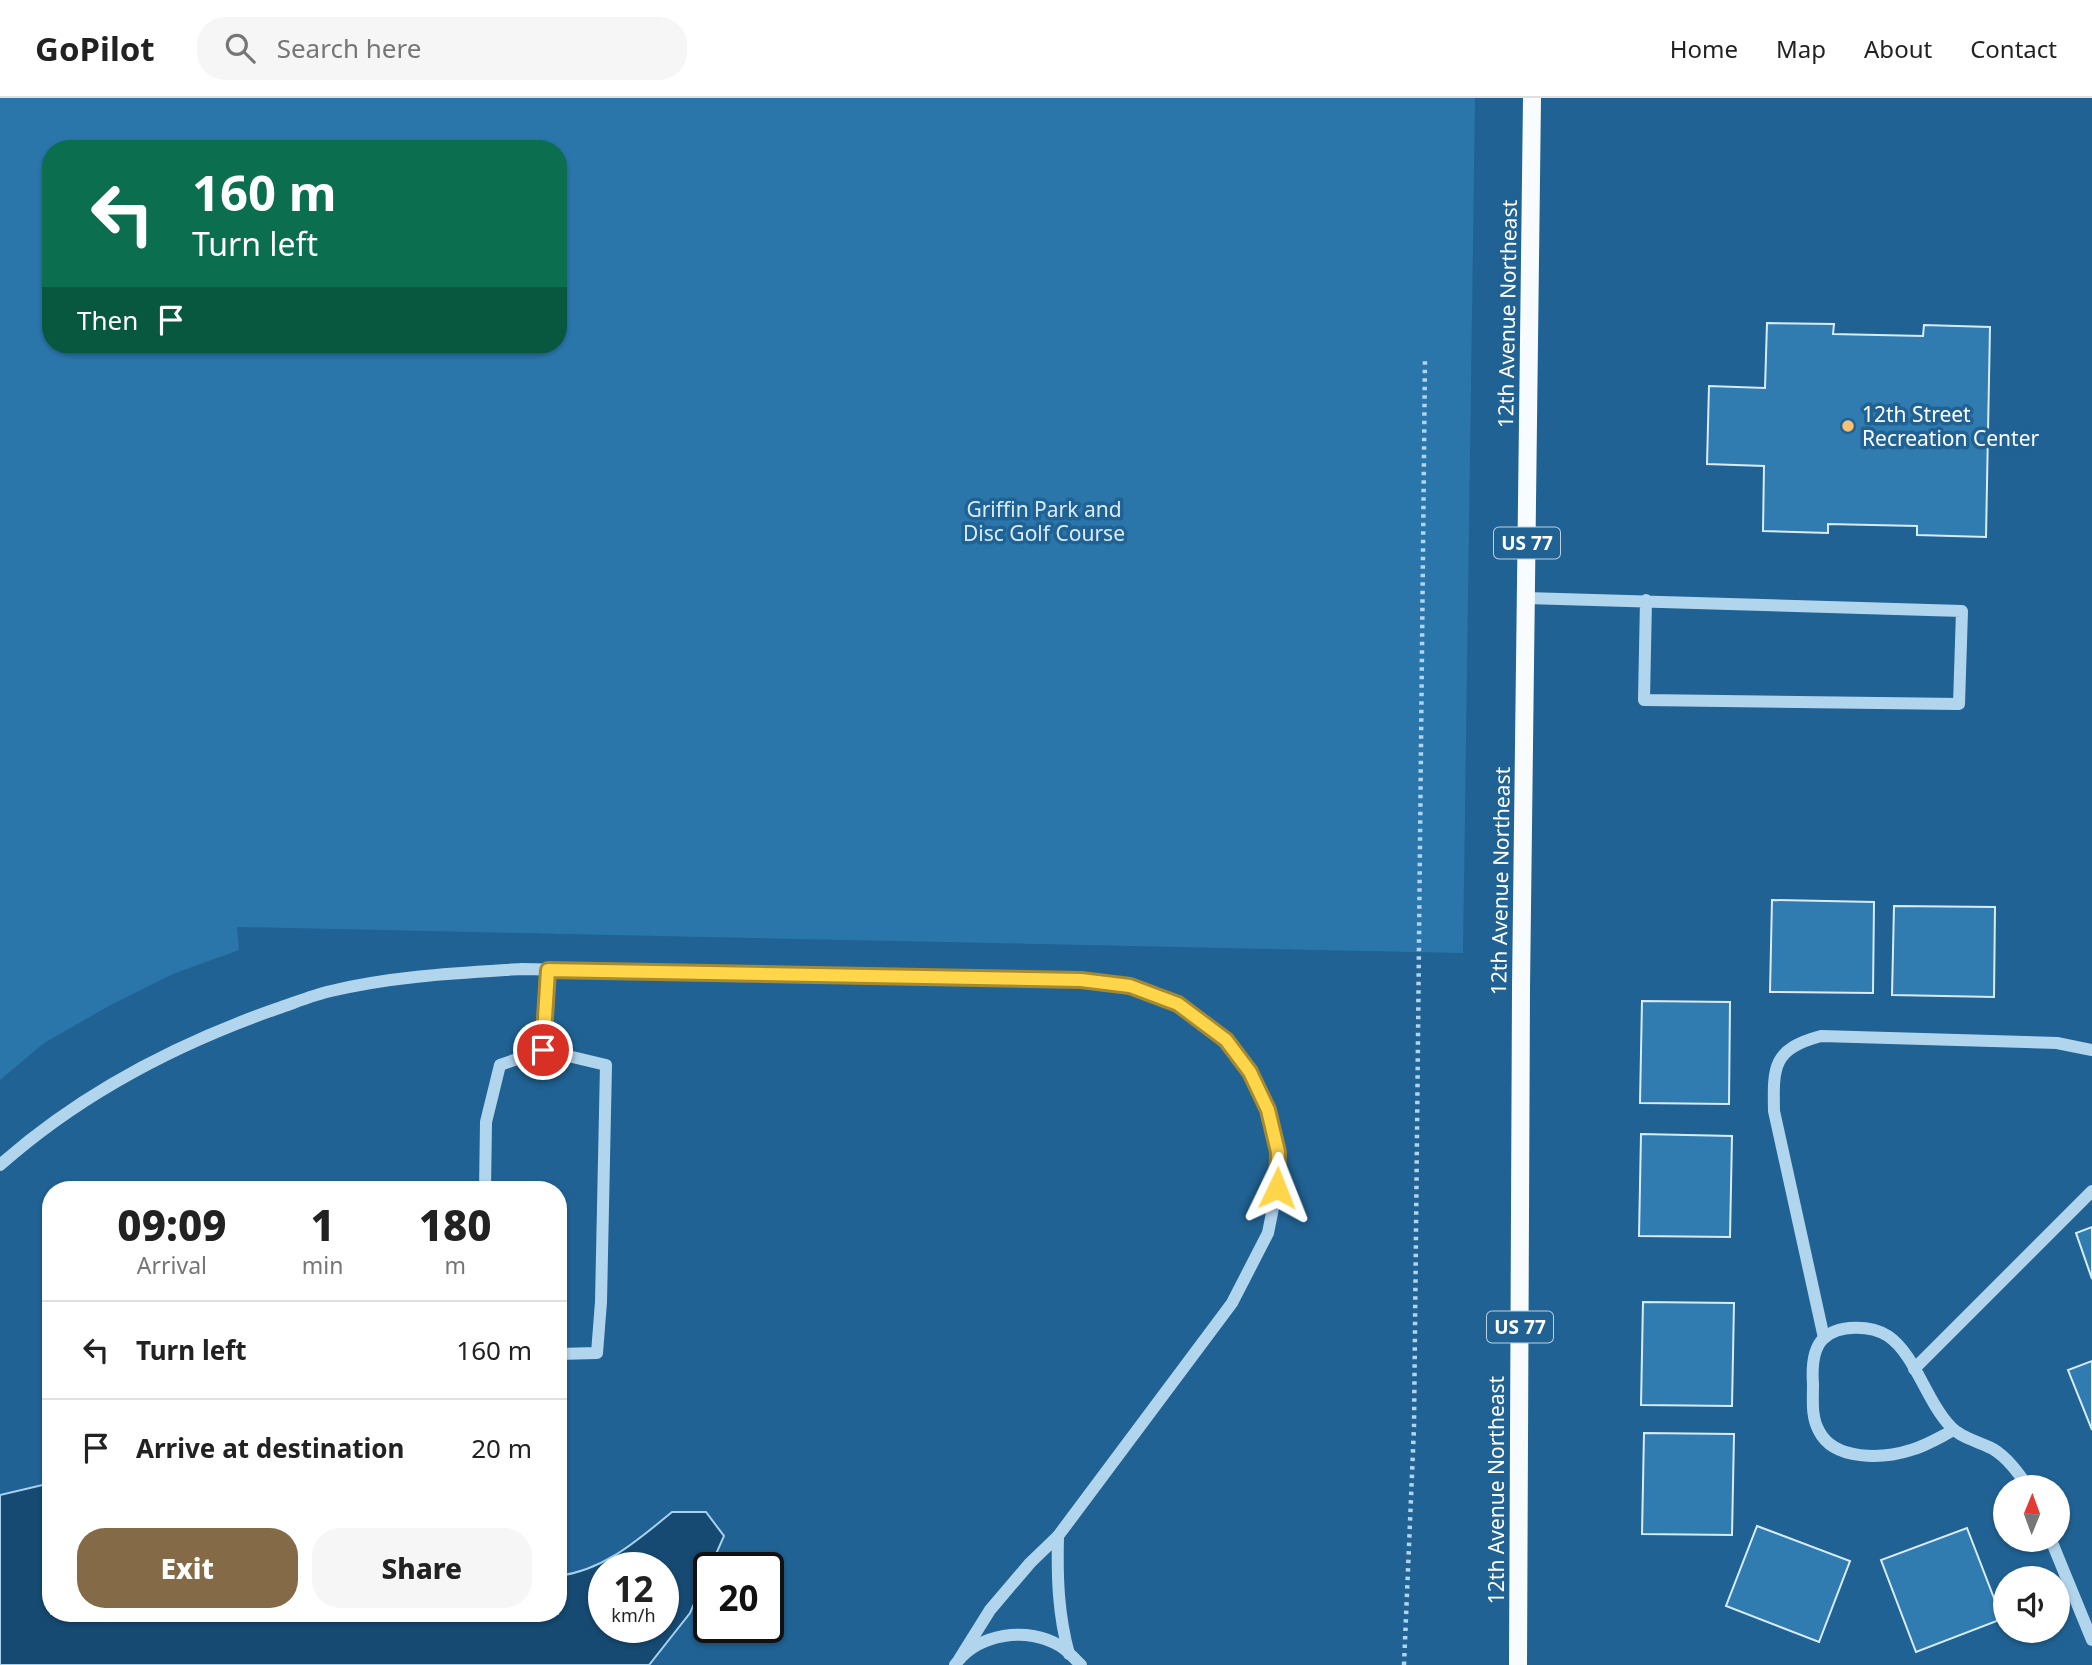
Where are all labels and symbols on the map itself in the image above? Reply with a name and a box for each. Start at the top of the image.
street label: 12th Avenue Northeast [1491,199,1523,428]
place label: 12th Street Recreation Center [1862,400,2040,452]
marker: 12th Street Recreation Center [1840,418,1856,434]
park label: Griffin Park and Disc Golf Course [963,495,1125,547]
road number: US 77 [1494,528,1560,558]
street label: 12th Avenue Northeast [1484,766,1516,995]
pin [513,1020,573,1080]
position arrow [1240,1151,1314,1225]
road number: US 77 [1487,1312,1553,1343]
street label: 12th Avenue Northeast [1482,1375,1510,1604]
north arrow [1993,1475,2070,1552]
speed limit sign: 20 [693,1552,784,1643]

